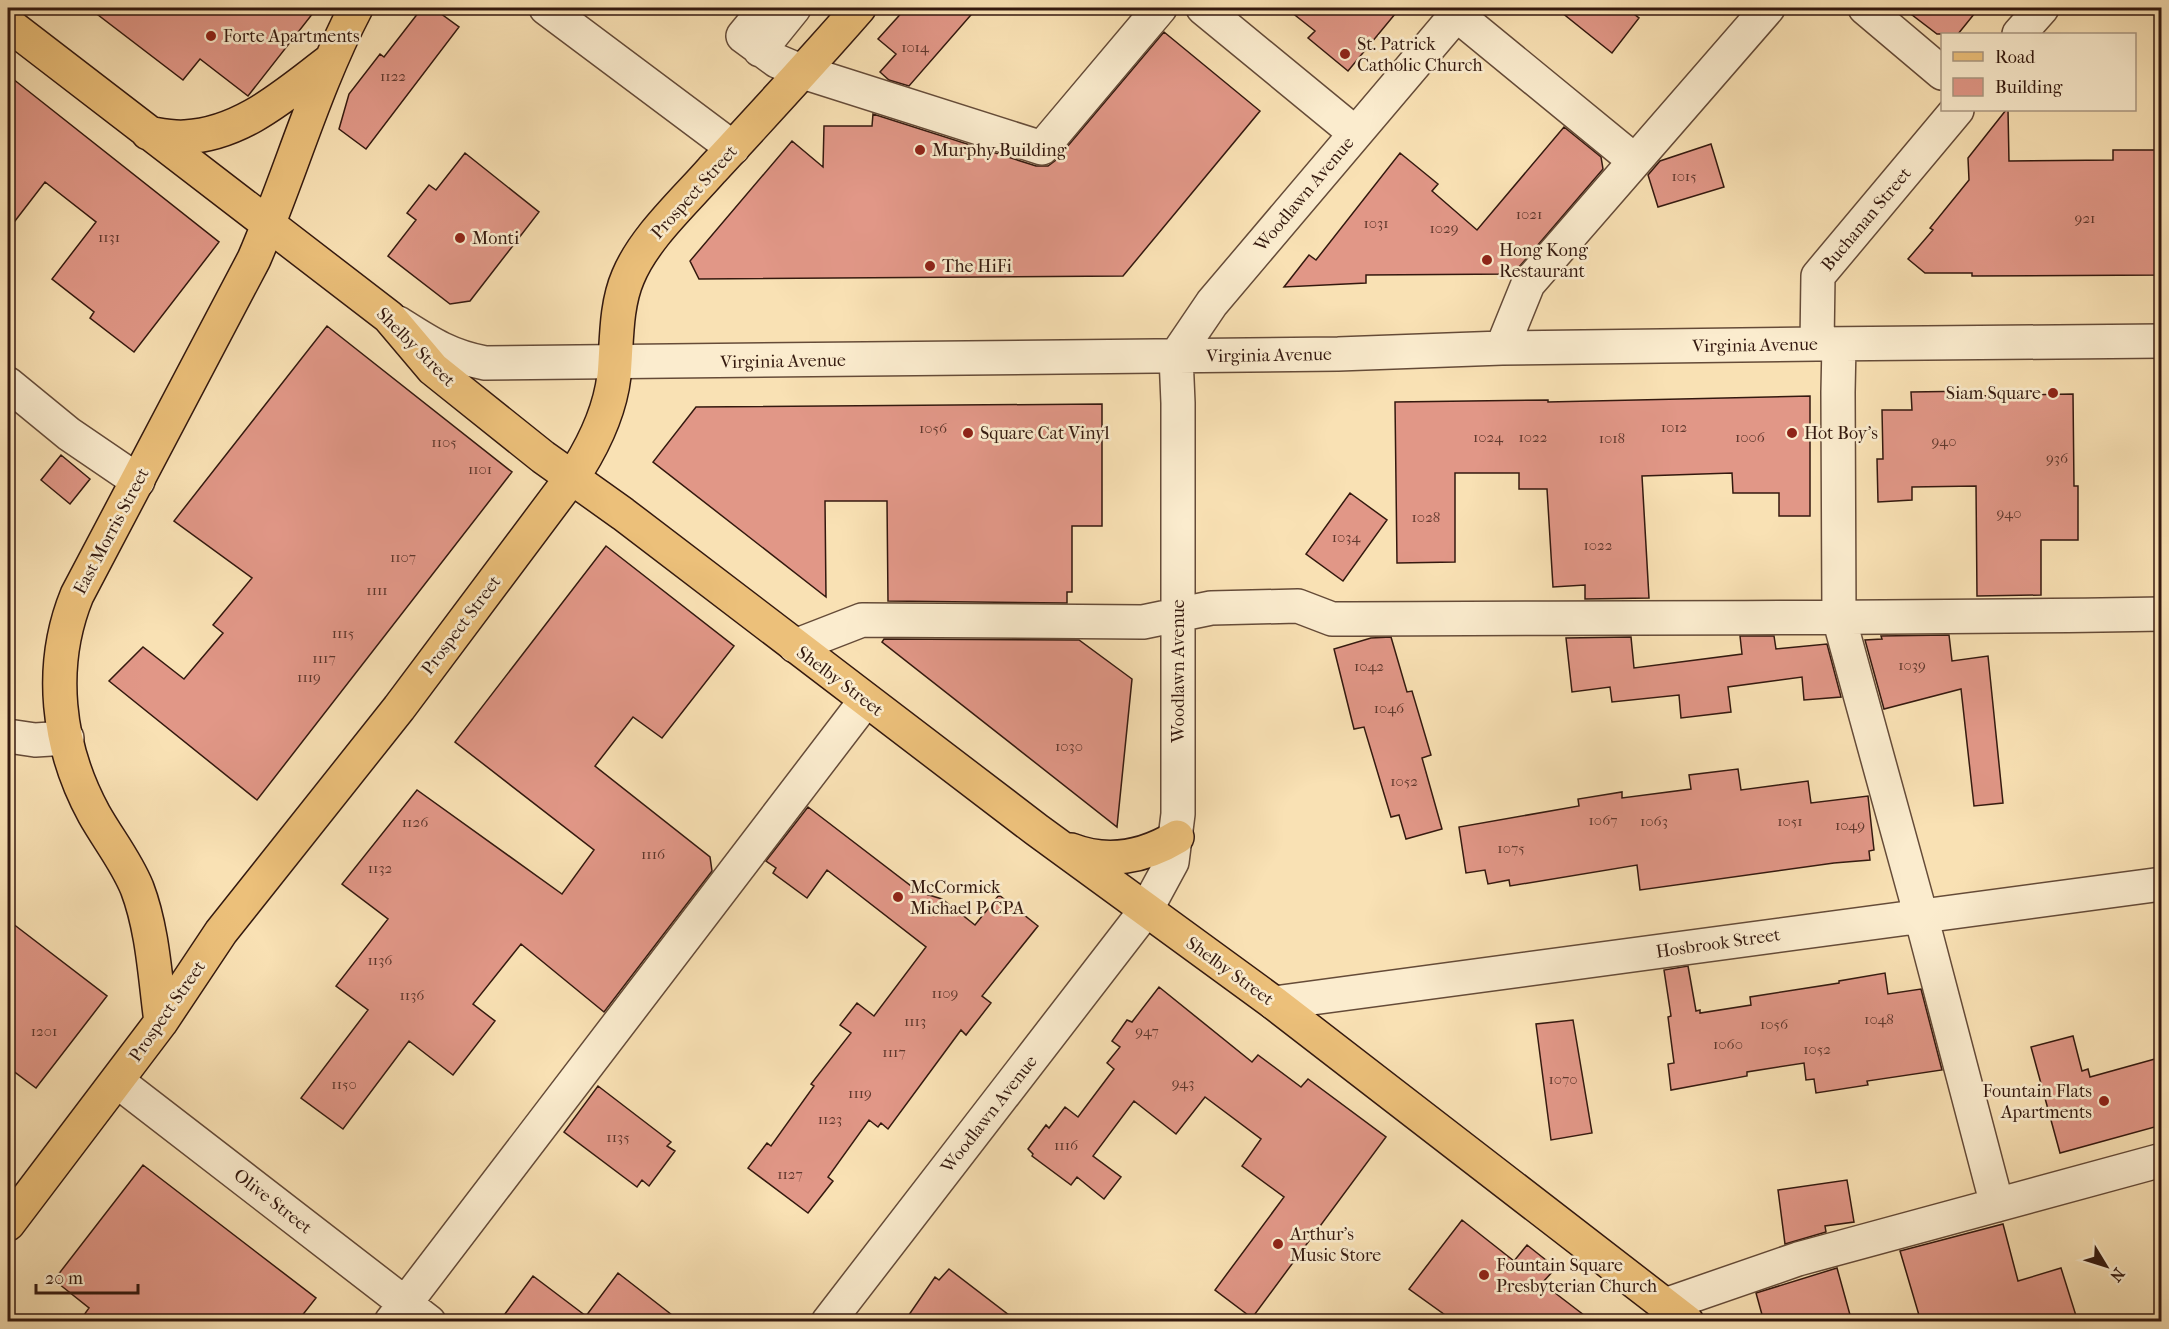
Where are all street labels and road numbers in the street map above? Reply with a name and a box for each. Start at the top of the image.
street label: Woodlawn Avenue [1250,133,1359,257]
street label: Prospect Street [647,141,742,243]
street label: Buchanan Street [1817,163,1916,275]
street label: Shelby Street [372,304,460,392]
street label: Virginia Avenue [1691,334,1818,357]
street label: Virginia Avenue [1205,344,1332,367]
street label: Virginia Avenue [719,350,846,373]
street label: East Morris Street [69,464,154,598]
street label: Prospect Street [417,571,506,679]
street label: Woodlawn Avenue [1168,599,1189,744]
street label: Shelby Street [792,642,888,721]
street label: Hosbrook Street [1655,924,1782,963]
street label: Shelby Street [1182,933,1278,1010]
street label: Prospect Street [125,956,210,1066]
street label: Woodlawn Avenue [936,1051,1042,1178]
street label: Olive Street [230,1164,316,1239]

